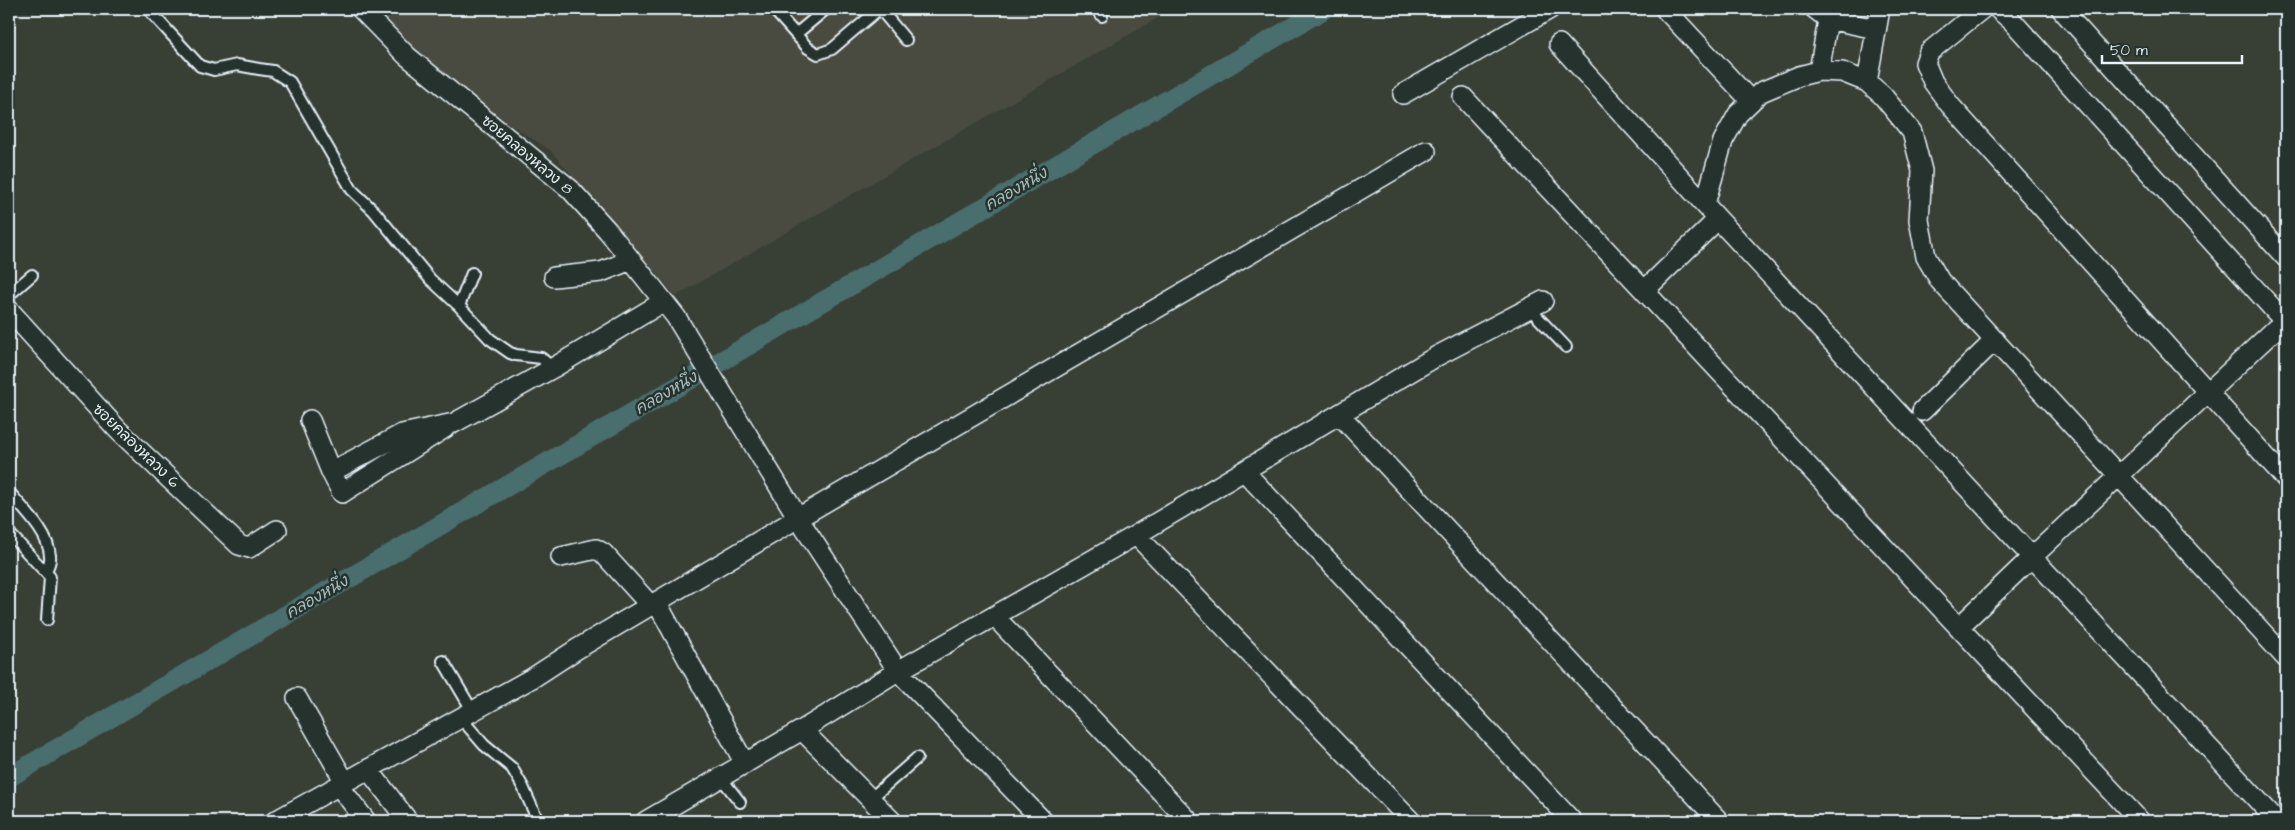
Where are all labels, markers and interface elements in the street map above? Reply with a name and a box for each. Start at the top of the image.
scale bar [2102,32,2242,64]
text: 50 m [2110,40,2148,61]
street label: ซอยคลองหลวง 8 [477,110,577,200]
water label: คลองหนึ่ง [979,159,1052,216]
water label: คลองหนึ่ง [629,363,702,420]
street label: ซอยคลองหลวง 6 [88,399,184,493]
water label: คลองหนึ่ง [280,567,353,624]

